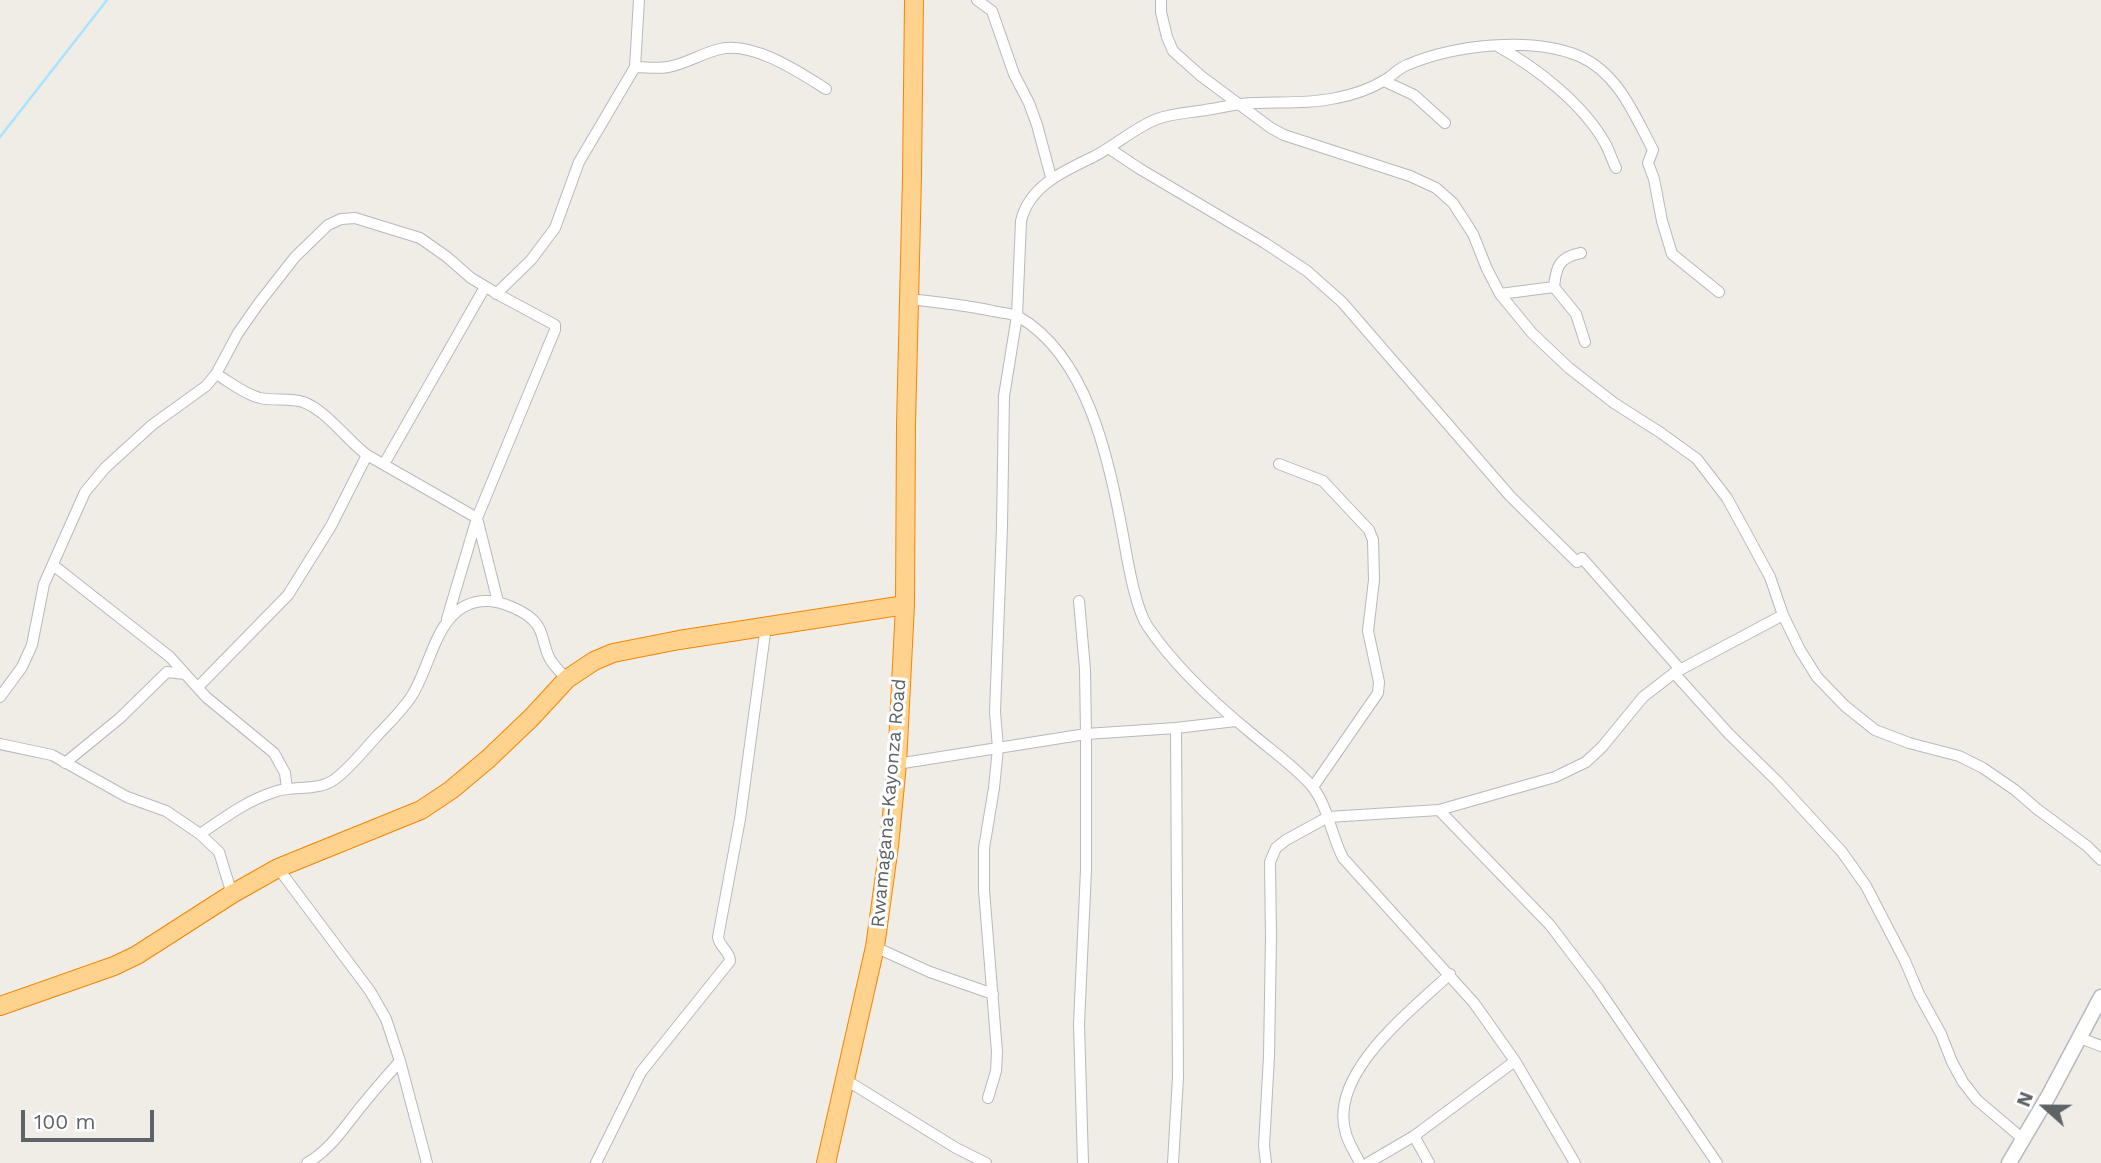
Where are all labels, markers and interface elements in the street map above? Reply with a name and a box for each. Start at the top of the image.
street label: Rwamagana-Kayonza Road [867,678,911,928]
north arrow [2010,1072,2080,1142]
text: N [2012,1089,2038,1110]
scale bar [24,1096,158,1140]
text: 100 m [34,1109,96,1134]

